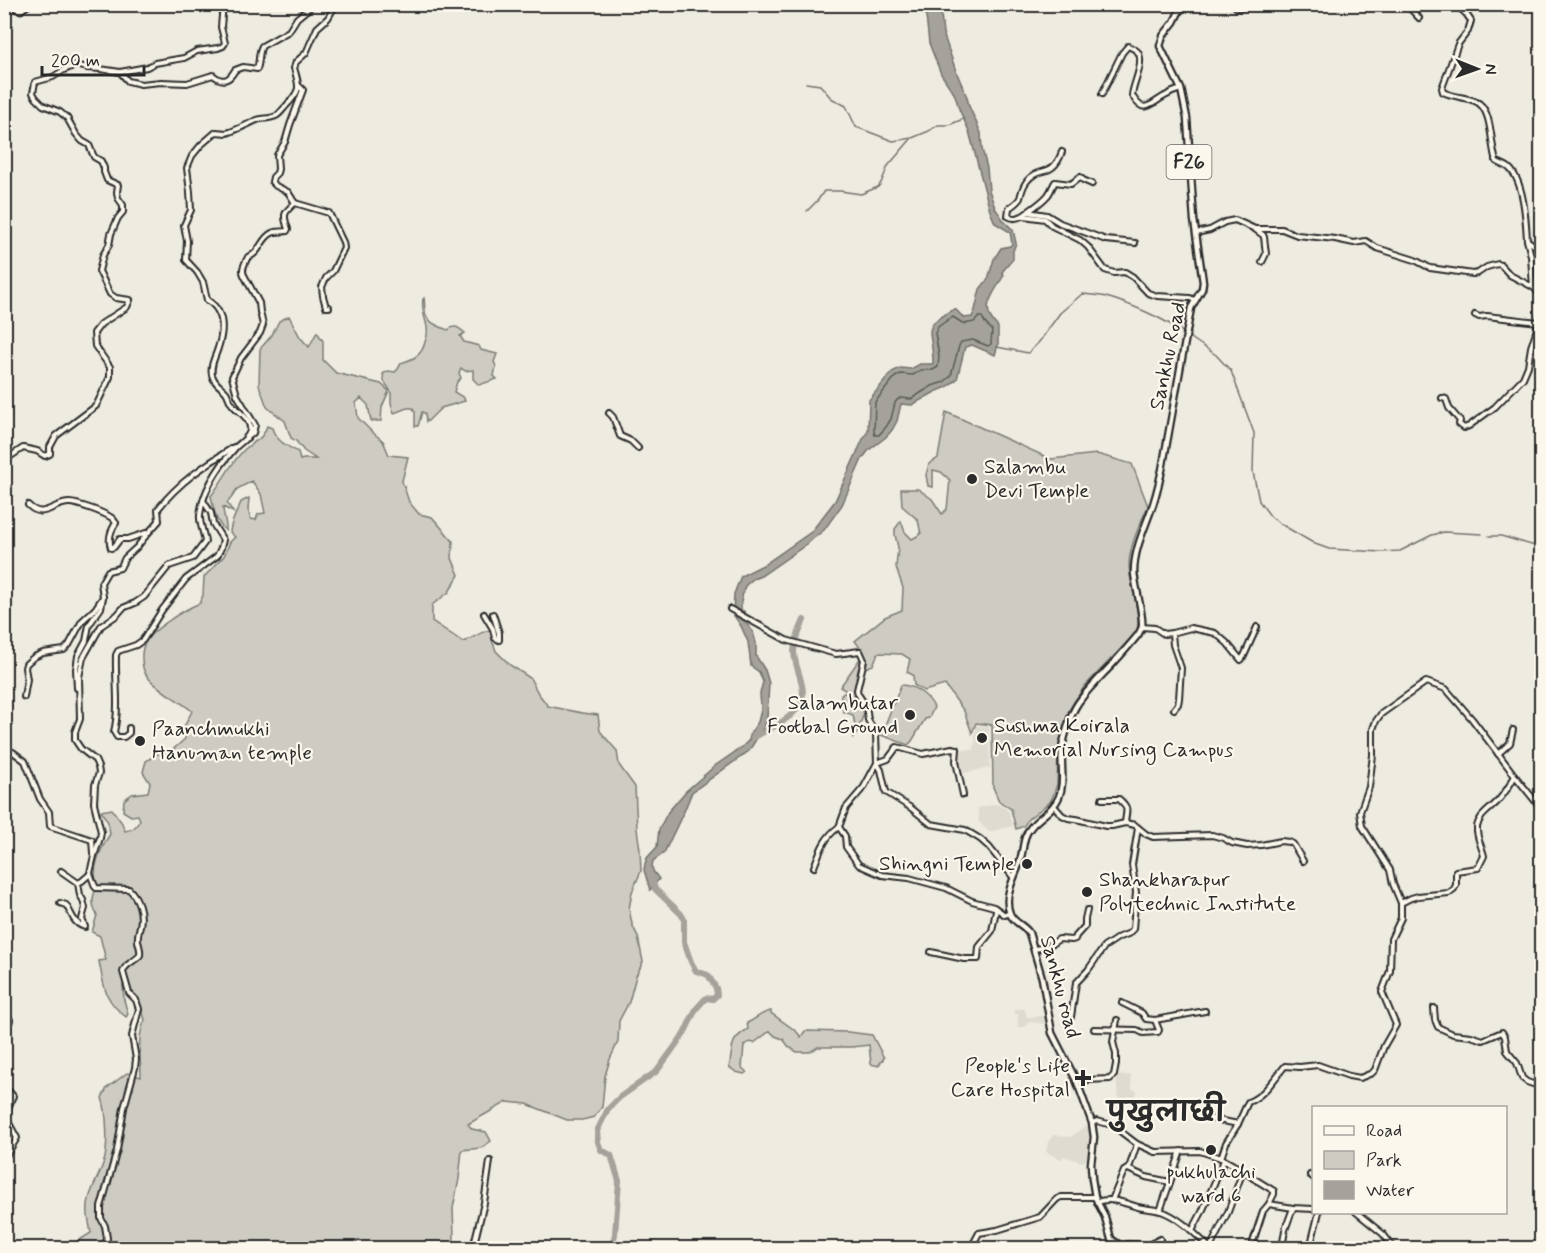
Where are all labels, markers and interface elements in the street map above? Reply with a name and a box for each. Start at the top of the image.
scale bar [42,39,144,77]
north arrow [1447,39,1507,99]
text: 200 m [51,49,100,73]
text: N [1480,64,1501,75]
road number: F26 [1166,145,1212,179]
street label: Sankhu Road [1143,299,1193,413]
place label: Salambu Devi Temple [984,453,1089,505]
marker: Salambu Devi Temple [965,472,979,486]
place label: Salambutar Footbal Ground [767,689,898,741]
marker: Salambutar Footbal Ground [903,708,917,722]
place label: Sushma Koirala Memorial Nursing Campus [994,712,1233,765]
place label: Paanchmukhi Hanuman temple [152,715,312,767]
marker: Sushma Koirala Memorial Nursing Campus [975,731,989,745]
marker: Paanchmukhi Hanuman temple [133,734,147,748]
place label: Shingni Temple [879,850,1015,878]
marker: Shingni Temple [1020,857,1034,871]
place label: Shankharapur Polytechnic Institute [1099,866,1296,918]
marker: Shankharapur Polytechnic Institute [1080,885,1094,899]
street label: Sankhu road [1033,933,1087,1041]
place label: People's Life Care Hospital [950,1052,1070,1104]
marker: People's Life Care Hospital [1074,1069,1092,1087]
district label: पुखुलाछी [1105,1090,1227,1132]
legend [1312,1106,1507,1214]
text: Road [1366,1119,1402,1143]
marker: pukhulachi ward 6 [1204,1143,1218,1157]
text: Park [1366,1149,1402,1173]
place label: pukhulachi ward 6 [1166,1158,1256,1210]
text: Water [1366,1179,1415,1203]

